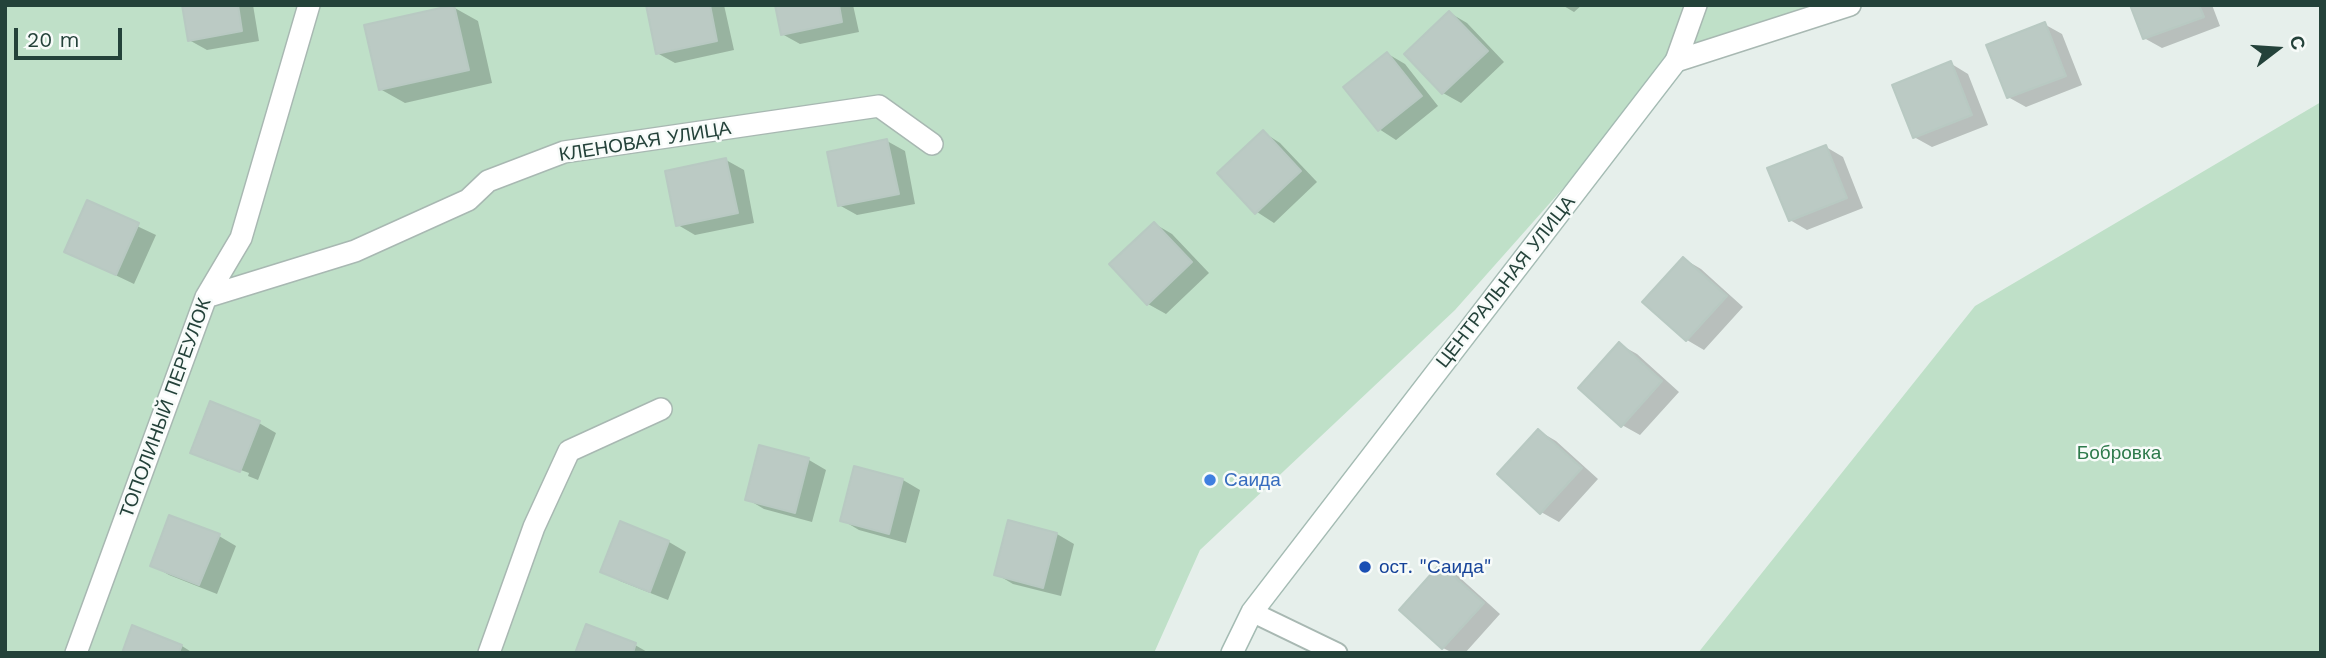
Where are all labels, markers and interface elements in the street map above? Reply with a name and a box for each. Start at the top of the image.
scale bar [18,14,126,58]
north arrow [2242,14,2312,84]
text: 20 m [27,27,79,52]
text: С [2285,33,2311,53]
street label: КЛЕНОВАЯ УЛИЦА [557,117,733,167]
street label: ЦЕНТРАЛЬНАЯ УЛИЦА [1432,191,1580,373]
street label: ТОПОЛИНЫЙ ПЕРЕУЛОК [116,295,216,521]
park label: Бобровка [2077,442,2161,464]
place label: Саида [1224,469,1281,491]
marker: Саида [1202,472,1218,488]
place label: ост. "Саида" [1379,556,1491,578]
marker: ост. "Саида" [1357,559,1373,575]

